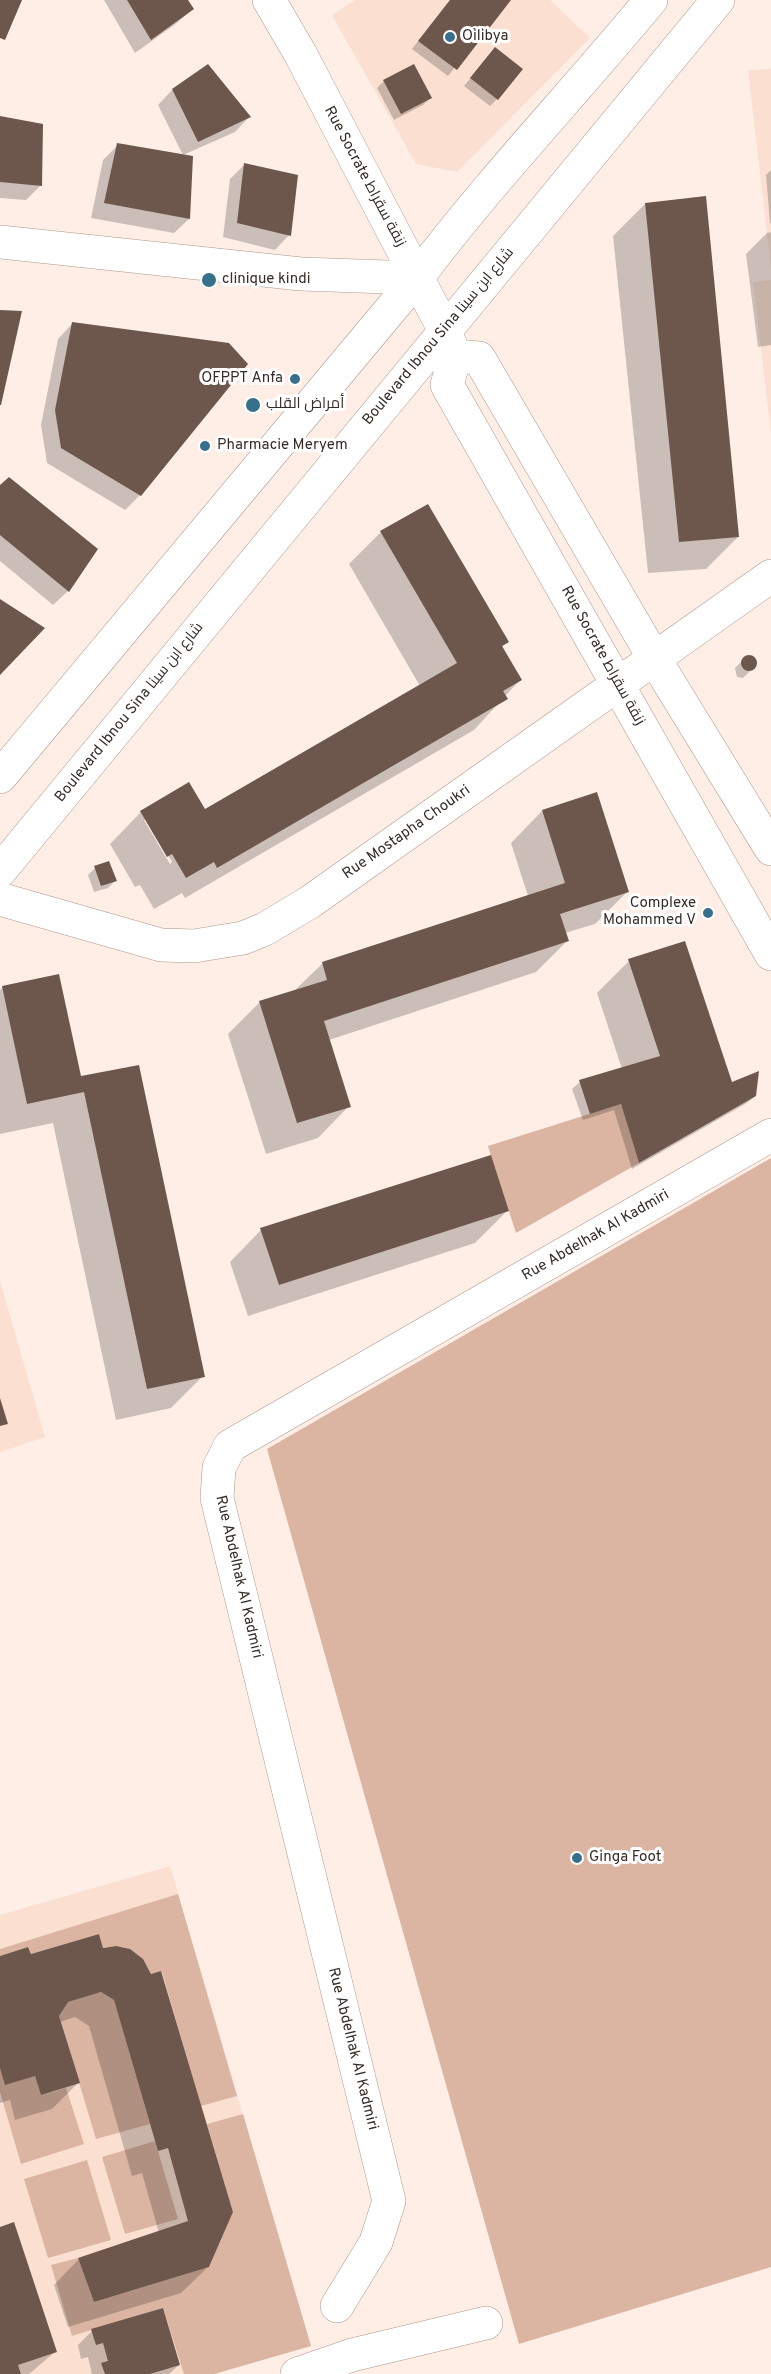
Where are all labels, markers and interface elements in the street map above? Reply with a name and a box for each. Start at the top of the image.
place label: Oilibya [462,28,508,46]
marker: Oilibya [443,30,457,44]
street label: Rue Socrate زنقة سقراط [319,104,409,250]
street label: Boulevard Ibnou Sina شارع ابن سينا [359,245,519,429]
marker: clinique kindi [200,271,218,289]
place label: clinique kindi [222,271,311,289]
place label: OFPPT Anfa [201,370,283,388]
marker: OFPPT Anfa [288,372,302,386]
marker: أمراض القلب [244,396,262,414]
place label: أمراض القلب [266,396,344,414]
place label: Pharmacie Meryem [217,437,348,455]
marker: Pharmacie Meryem [198,439,212,453]
street label: Rue Socrate زنقة سقراط [556,583,648,729]
street label: Boulevard Ibnou Sina شارع ابن سينا [52,620,208,806]
street label: Rue Mostapha Choukri [340,782,474,884]
place label: Complexe Mohammed V [603,895,696,930]
marker: Complexe Mohammed V [701,906,715,920]
street label: Rue Abdelhak Al Kadmiri [519,1186,673,1286]
street label: Rue Abdelhak Al Kadmiri [210,1494,266,1660]
place label: Ginga Foot [589,1849,661,1867]
marker: Ginga Foot [570,1851,584,1865]
street label: Rue Abdelhak Al Kadmiri [323,1966,381,2132]

